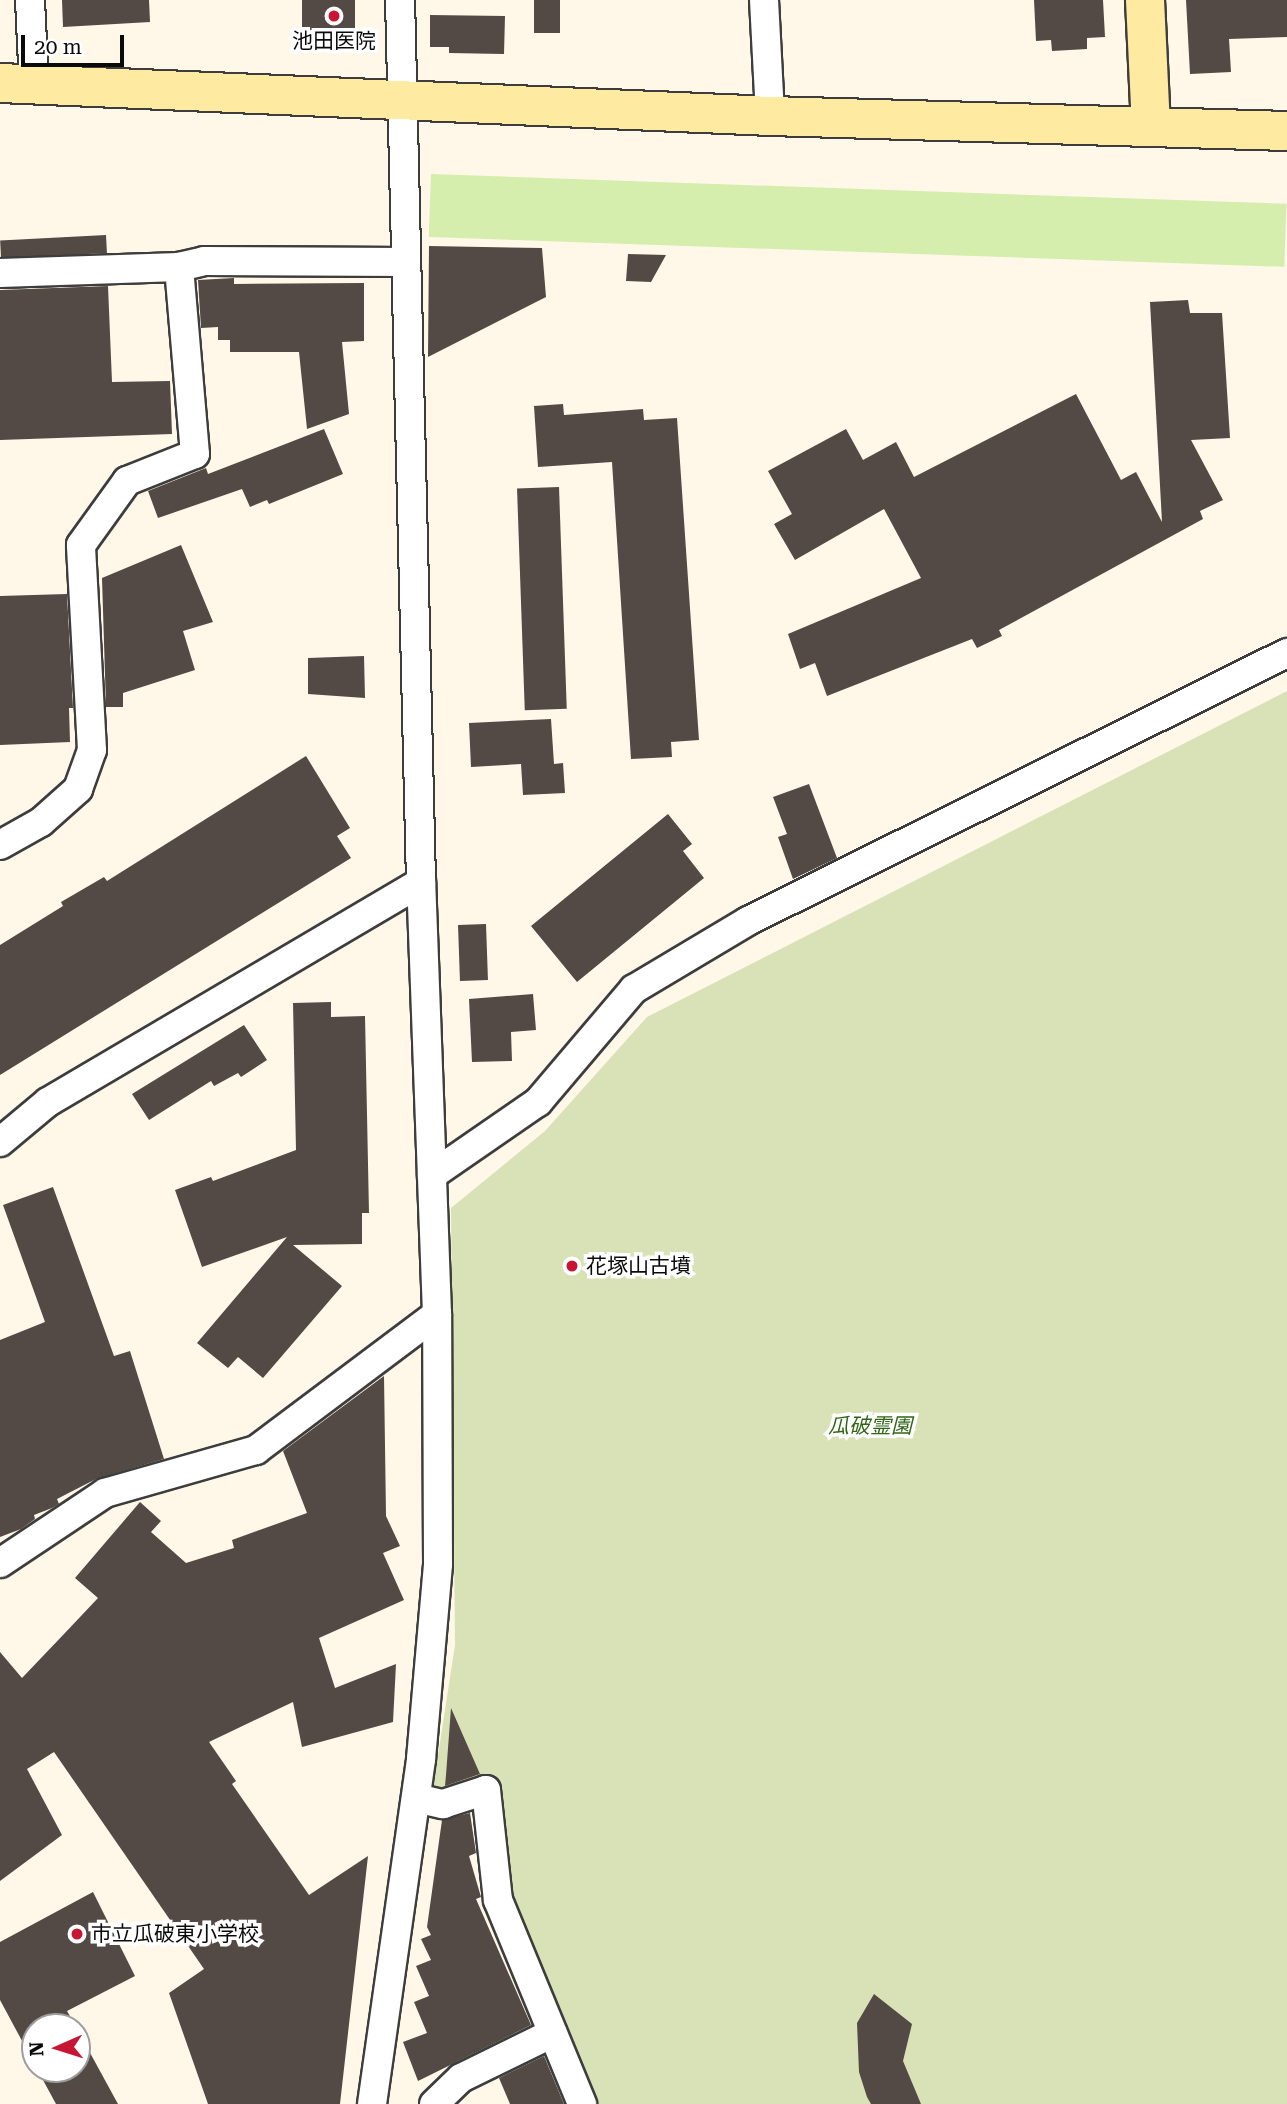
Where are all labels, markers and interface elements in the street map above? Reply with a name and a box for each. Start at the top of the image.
marker: 池田医院 [324,6,344,26]
scale bar [24,21,128,65]
place label: 池田医院 [292,28,376,54]
text: 20 m [34,35,82,59]
place label: 花塚山古墳 [586,1253,691,1279]
marker: 花塚山古墳 [564,1258,580,1274]
park label: 瓜破霊園 [828,1413,912,1439]
place label: 市立瓜破東小学校 [91,1921,259,1947]
marker: 市立瓜破東小学校 [69,1926,85,1942]
north arrow [21,2013,91,2083]
text: N [25,2041,48,2057]

